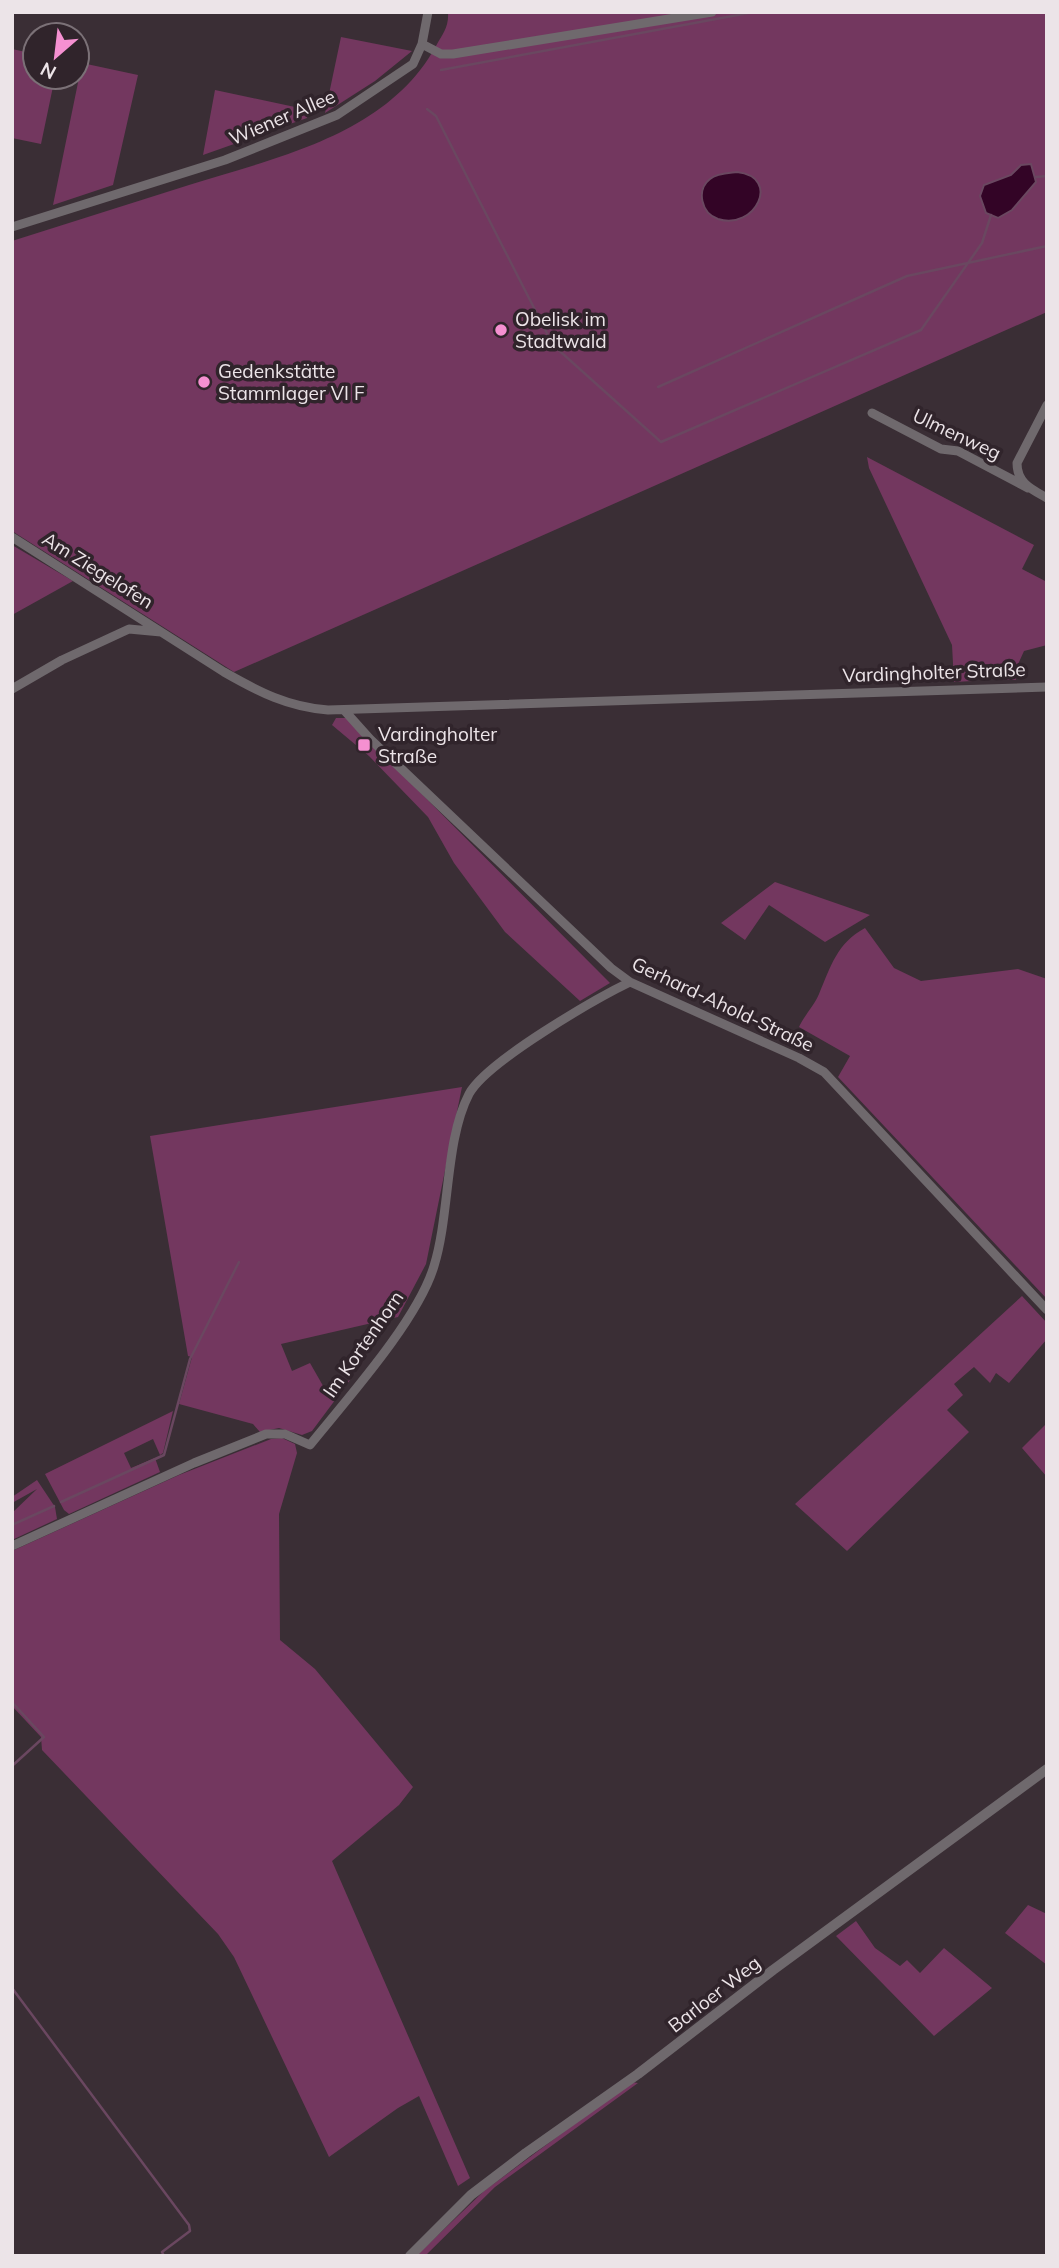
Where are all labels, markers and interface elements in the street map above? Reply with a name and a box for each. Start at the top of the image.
north arrow [21,21,91,91]
text: N [36,57,60,85]
street label: Wiener Allee [225,84,339,150]
place label: Obelisk im Stadtwald [515,307,607,353]
marker: Obelisk im Stadtwald [493,322,509,338]
place label: Gedenkstätte Stammlager VI F [218,359,365,405]
marker: Gedenkstätte Stammlager VI F [196,374,212,390]
street label: Ulmenweg [909,403,1005,465]
street label: Am Ziegelofen [38,526,158,614]
street label: Vardingholter Straße [842,657,1026,687]
place label: Vardingholter Straße [378,722,497,768]
marker: Vardingholter Straße [356,737,372,753]
street label: Gerhard-Ahold-Straße [628,951,818,1057]
street label: Im Kortenhorn [317,1286,409,1402]
street label: Barloer Weg [663,1950,765,2038]

